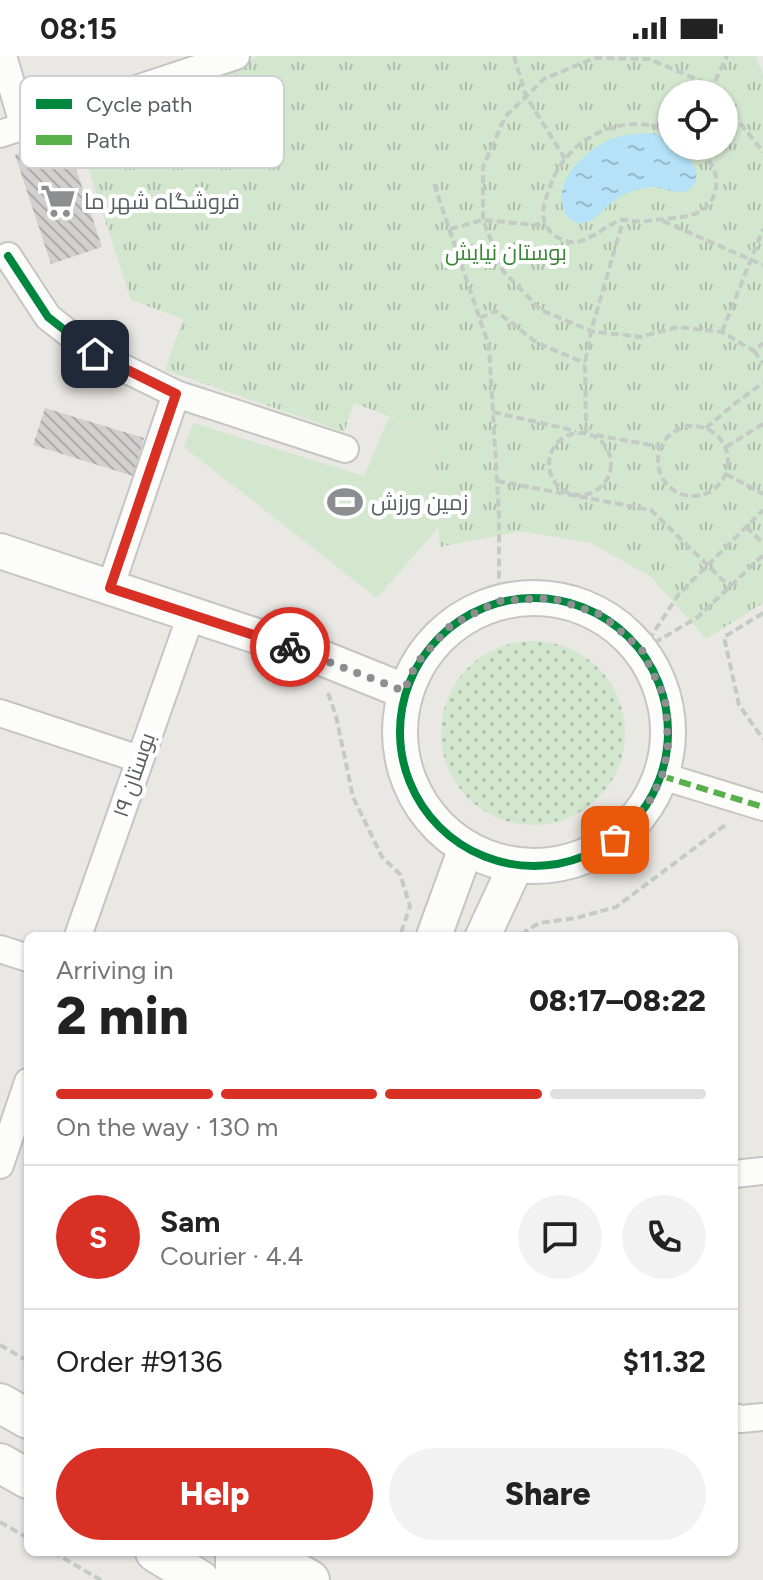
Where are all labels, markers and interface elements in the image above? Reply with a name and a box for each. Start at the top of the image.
text: 08:15 [40,10,117,47]
legend [20,76,284,168]
map controls [658,80,738,160]
button: locate [658,80,738,160]
text: Cycle path [86,91,192,118]
text: Path [86,127,130,154]
supermarket icon: فروشگاه شهر ما [39,182,77,220]
place label: فروشگاه شهر ما [84,188,240,215]
park label: بوستان نیایش [445,239,567,266]
pin [61,320,129,388]
icon: home [73,332,117,376]
sports icon: زمین ورزش [326,483,364,521]
place label: زمین ورزش [371,489,468,516]
courier [250,607,330,687]
icon: bike [268,625,312,669]
street label: بوستان ۱۹ [107,729,161,821]
pin [581,806,649,874]
icon: bag [593,818,637,862]
text: Arriving in [56,954,174,986]
text: 08:17–08:22 [529,982,706,1019]
text: 2 min [56,985,189,1047]
text: On the way · 130 m [56,1111,278,1143]
button: chat [518,1195,602,1279]
button: phone [622,1195,706,1279]
text: Sam [160,1203,220,1240]
text: S [89,1219,107,1256]
text: Courier · 4.4 [160,1240,303,1272]
text: Order #9136 [56,1343,222,1380]
text: $11.32 [623,1343,706,1380]
button: Help [56,1448,373,1540]
button: Share [389,1448,706,1540]

